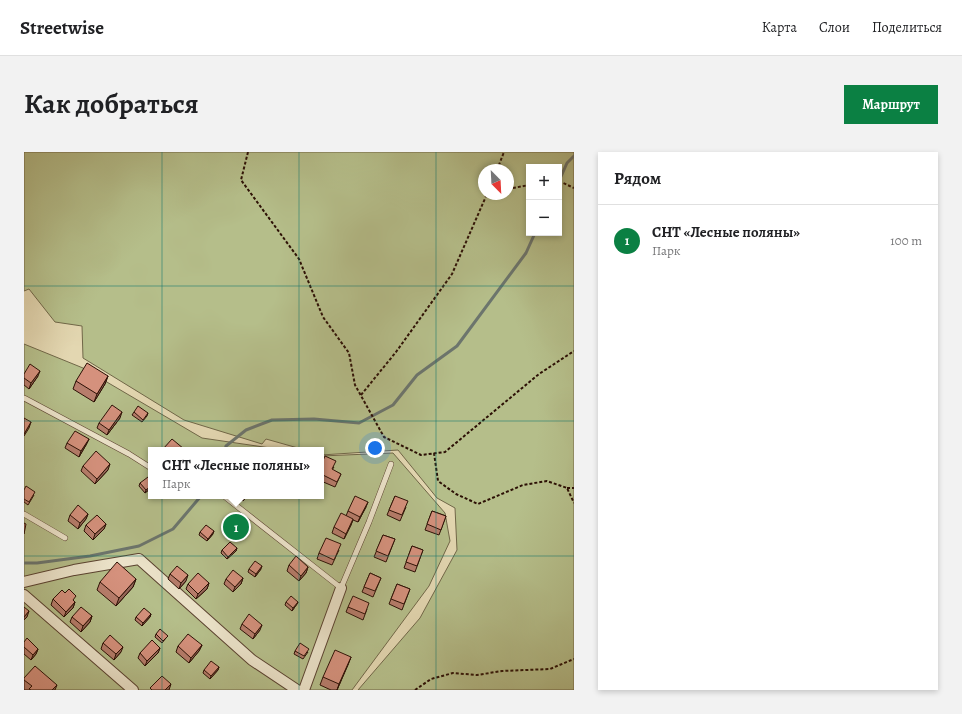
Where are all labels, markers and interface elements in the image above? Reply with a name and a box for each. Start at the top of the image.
text: Streetwise [20,15,104,41]
text: Карта [762,18,797,37]
text: Слои [819,18,850,37]
text: Поделиться [872,18,942,37]
text: Как добраться [24,85,199,123]
button: Маршрут [844,85,938,124]
north arrow [478,164,514,200]
map controls [526,164,562,236]
button: + [526,164,562,200]
text: Рядом [614,167,661,190]
button: − [526,200,562,236]
text: СНТ «Лесные поляны» [652,222,800,242]
text: 1 [625,232,629,249]
text: 100 m [890,232,922,249]
text: Парк [652,242,681,259]
your location [365,438,385,458]
popup [148,447,324,499]
text: СНТ «Лесные поляны» [162,455,310,475]
text: Парк [162,475,191,492]
pin: 1 [223,512,249,542]

